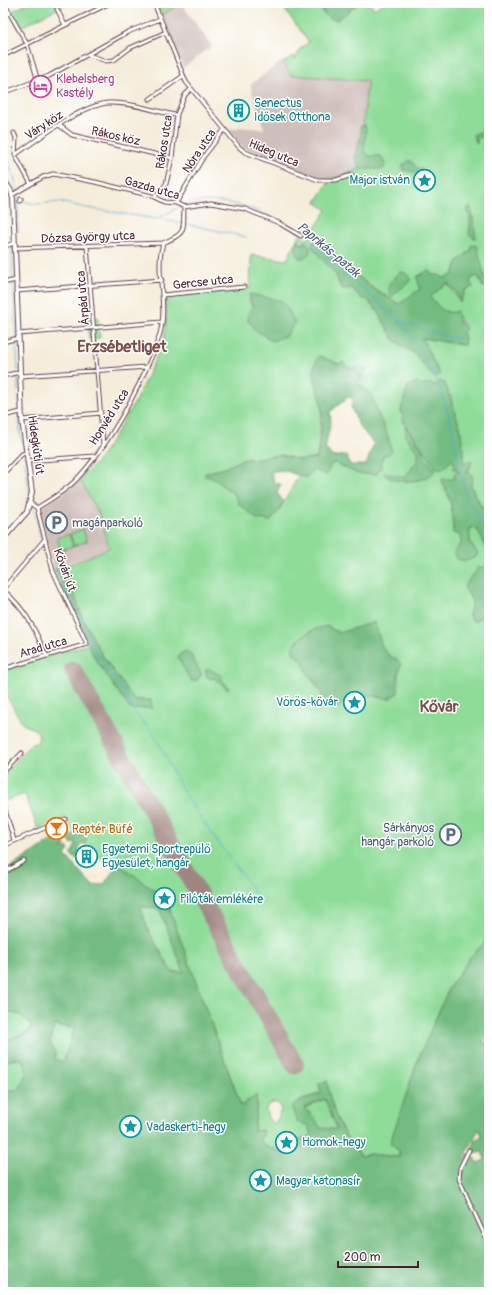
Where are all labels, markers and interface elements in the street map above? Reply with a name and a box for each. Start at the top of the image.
place label: Klebelsberg Kastély [56,72,114,101]
hotel icon: Klebelsberg Kastély [28,73,54,99]
place label: Senectus Idősek Otthona [254,96,331,125]
building icon: Senectus Idősek Otthona [226,97,252,123]
street label: Váry köz [22,108,66,143]
street label: Rákos utca [153,114,176,170]
street label: Rákos köz [90,124,142,149]
street label: Nóra utca [179,126,220,176]
street label: Hideg utca [247,136,301,171]
place icon: Major istván [412,167,438,193]
street label: Gazda utca [123,173,181,204]
place label: Major istván [350,173,410,188]
water label: Paprikás-patak [294,219,364,282]
street label: Dózsa György utca [41,228,136,247]
street label: Árpád utca [73,270,93,326]
street label: Gercse utca [172,272,234,293]
district label: Erzsébetliget [77,337,167,357]
street label: Honvéd utca [86,386,133,448]
street label: Hidegkúti út [24,415,47,476]
parking icon: magánparkoló [43,510,69,536]
place label: magánparkoló [72,516,144,531]
street label: Kővári út [50,547,79,594]
street label: Arad utca [18,633,69,661]
place icon: Vörös-kővár [341,689,367,715]
place label: Vörös-kővár [276,695,339,710]
district label: Kővár [420,697,459,717]
bar icon: Reptér Büfé [44,816,70,842]
place label: Sárkányos hangár parkoló [361,821,435,850]
place label: Reptér Büfé [72,822,133,837]
parking icon: Sárkányos hangár parkoló [437,822,463,848]
place label: Egyetemi Sportrepülő Egyesület, hangár [102,842,211,871]
building icon: Egyetemi Sportrepülő Egyesület, hangár [73,843,99,869]
place icon: Pilóták emlékére [152,886,178,912]
place label: Pilóták emlékére [180,892,263,907]
place icon: Vadaskerti-hegy [117,1114,143,1140]
place label: Vadaskerti-hegy [146,1120,226,1135]
place icon: Homok-hegy [274,1129,300,1155]
place label: Homok-hegy [302,1135,366,1150]
place icon: Magyar katonasír [248,1168,274,1194]
place label: Magyar katonasír [276,1174,361,1189]
scale bar [338,1243,418,1269]
text: 200 m [344,1250,381,1265]

